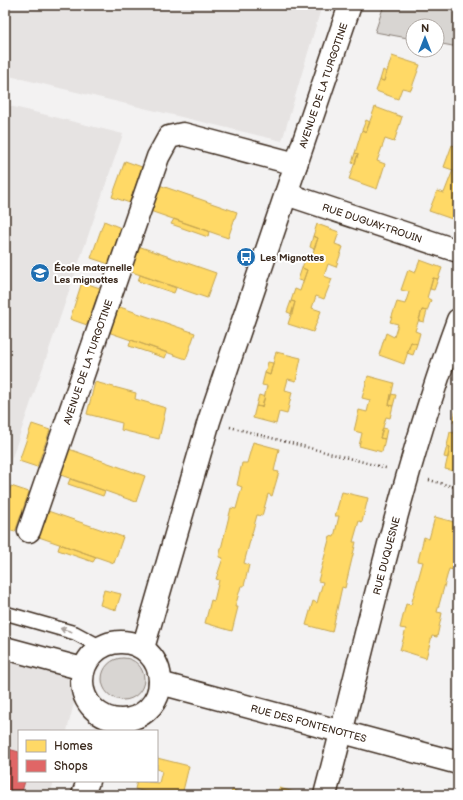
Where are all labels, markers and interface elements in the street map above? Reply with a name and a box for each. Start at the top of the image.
north arrow [405,18,445,58]
street label: AVENUE DE LA TURGOTINE [297,21,351,150]
text: N [421,22,429,35]
street label: RUE DUGUAY-TROUIN [321,201,424,246]
bus stop icon: Les Mignottes [235,246,257,268]
place label: Les Mignottes [260,252,324,264]
school or university icon: École maternelle Les mignottes [29,262,51,284]
place label: École maternelle Les mignottes [54,262,132,286]
street label: AVENUE DE LA TURGOTINE [61,298,116,426]
street label: RUE DUQUESNE [371,515,403,596]
one-way arrow [60,626,73,633]
street label: RUE DES FONTENOTTES [249,703,368,745]
legend [18,730,158,782]
text: Homes [54,739,93,754]
text: Shops [54,759,88,774]

